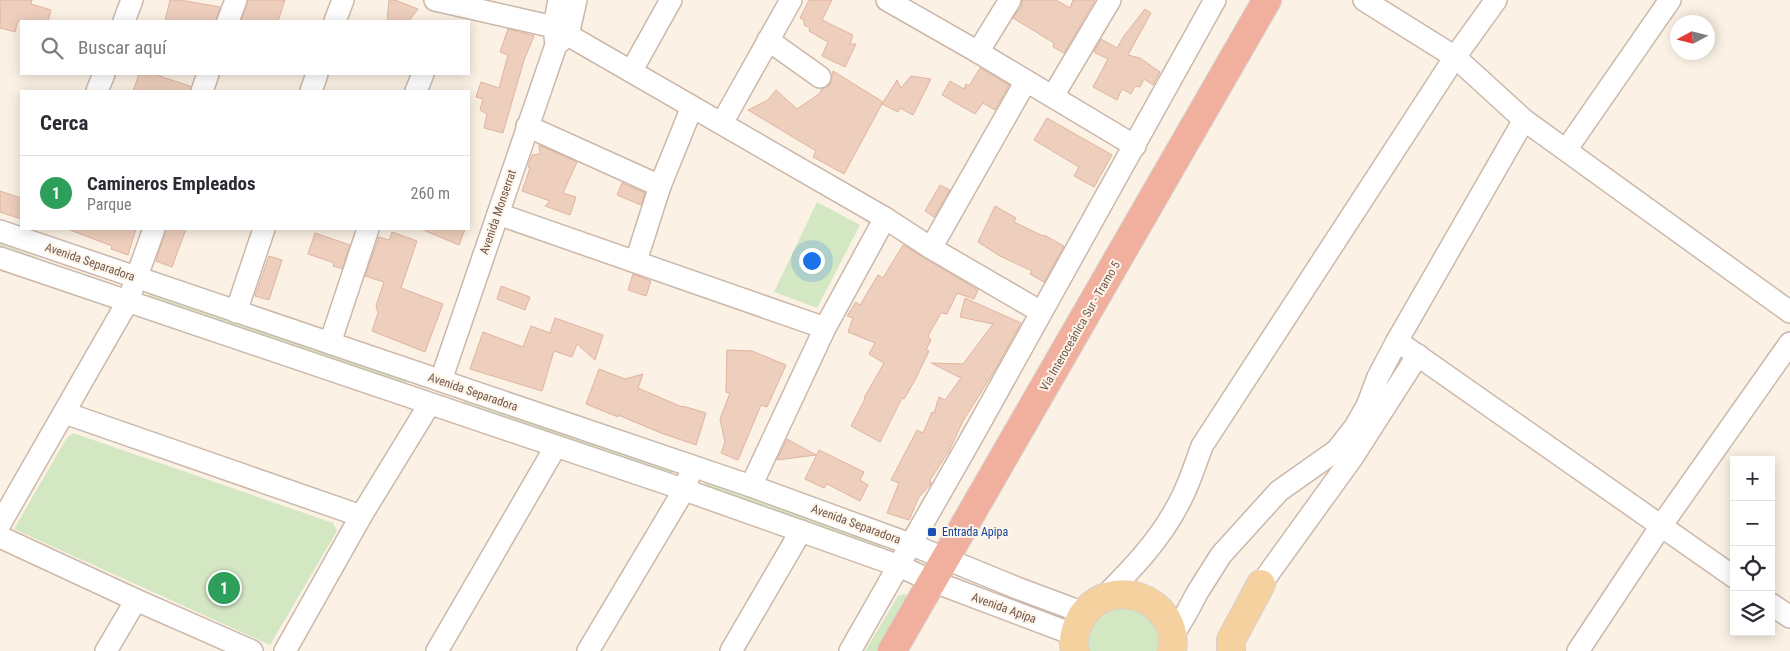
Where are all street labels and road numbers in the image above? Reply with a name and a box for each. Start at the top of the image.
street label: Avenida Monserrat [477,167,519,256]
street label: Avenida Separadora [43,240,137,284]
street label: Vía Interoceánica Sur - Tramo 5 [1037,258,1123,393]
street label: Avenida Separadora [426,370,520,414]
street label: Avenida Separadora [809,501,903,547]
street label: Avenida Apipa [970,590,1038,626]

